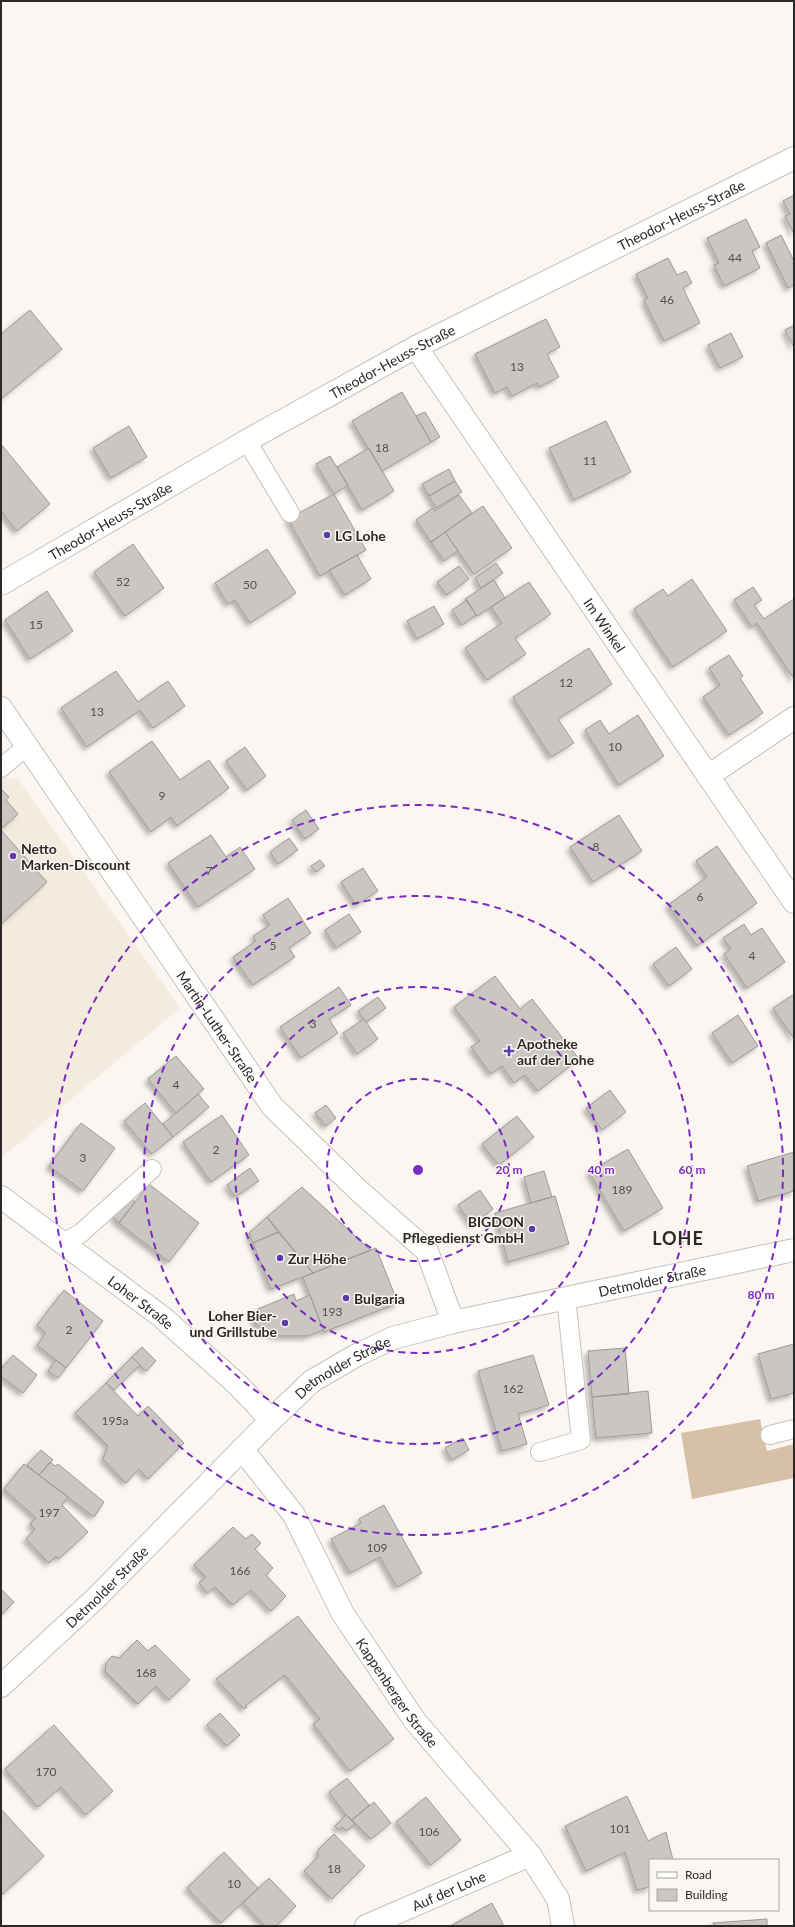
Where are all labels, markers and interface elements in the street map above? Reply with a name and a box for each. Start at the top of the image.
street label: Theodor-Heuss-Straße [614,176,747,253]
house number: 44 [728,250,742,265]
house number: 46 [660,292,674,307]
street label: Theodor-Heuss-Straße [326,321,457,402]
house number: 13 [510,359,524,374]
house number: 18 [375,440,389,455]
house number: 11 [583,453,597,468]
street label: Theodor-Heuss-Straße [45,478,175,563]
place label: LG Lohe [335,527,386,544]
marker: LG Lohe [322,530,332,540]
house number: 52 [116,574,130,589]
house number: 50 [243,577,257,592]
street label: Im Winkel [581,594,630,655]
house number: 15 [29,617,43,632]
house number: 12 [559,675,573,690]
house number: 13 [90,704,104,719]
house number: 10 [608,739,622,754]
house number: 9 [159,788,166,803]
house number: 8 [593,839,600,854]
place label: Netto Marken-Discount [21,840,131,873]
marker: Netto Marken-Discount [8,851,18,861]
house number: 7 [206,863,213,878]
house number: 6 [697,889,704,904]
house number: 5 [270,938,277,953]
house number: 4 [749,948,756,963]
street label: Martin-Luther-Straße [174,967,262,1085]
house number: 3 [310,1016,317,1031]
place label: Apotheke auf der Lohe [516,1035,595,1068]
marker: Apotheke auf der Lohe [504,1046,514,1056]
house number: 4 [173,1077,180,1092]
house number: 2 [213,1142,220,1157]
house number: 3 [80,1150,87,1165]
text: 20 m [496,1162,522,1177]
text: 40 m [588,1162,614,1177]
text: 60 m [679,1162,705,1177]
centre of rings [411,1163,425,1177]
house number: 189 [612,1182,632,1197]
place label: BIGDON Pflegedienst GmbH [403,1213,524,1246]
marker: BIGDON Pflegedienst GmbH [527,1224,537,1234]
district label: LOHE [652,1227,704,1249]
place label: Zur Höhe [288,1250,347,1267]
marker: Zur Höhe [275,1253,285,1263]
street label: Detmolder Straße [597,1260,707,1300]
street label: Loher Straße [105,1271,178,1332]
text: 80 m [748,1287,774,1302]
place label: Bulgaria [354,1290,405,1307]
marker: Bulgaria [341,1293,351,1303]
house number: 193 [322,1304,342,1319]
place label: Loher Bier- und Grillstube [189,1307,278,1340]
marker: Loher Bier- und Grillstube [280,1318,290,1328]
house number: 2 [66,1322,73,1337]
street label: Detmolder Straße [291,1332,393,1402]
house number: 162 [503,1381,523,1396]
house number: 195a [102,1413,128,1428]
house number: 197 [39,1505,59,1520]
house number: 109 [367,1540,387,1555]
street label: Detmolder Straße [62,1542,151,1631]
house number: 166 [230,1563,250,1578]
street label: Kappenberger Straße [353,1635,442,1751]
house number: 168 [136,1665,156,1680]
house number: 170 [36,1764,56,1779]
house number: 101 [610,1821,630,1836]
house number: 106 [419,1824,439,1839]
legend [649,1859,779,1911]
house number: 18 [327,1861,341,1876]
street label: Auf der Lohe [409,1867,488,1914]
text: Road [685,1867,712,1882]
house number: 10 [227,1876,241,1891]
text: Building [685,1887,728,1902]

